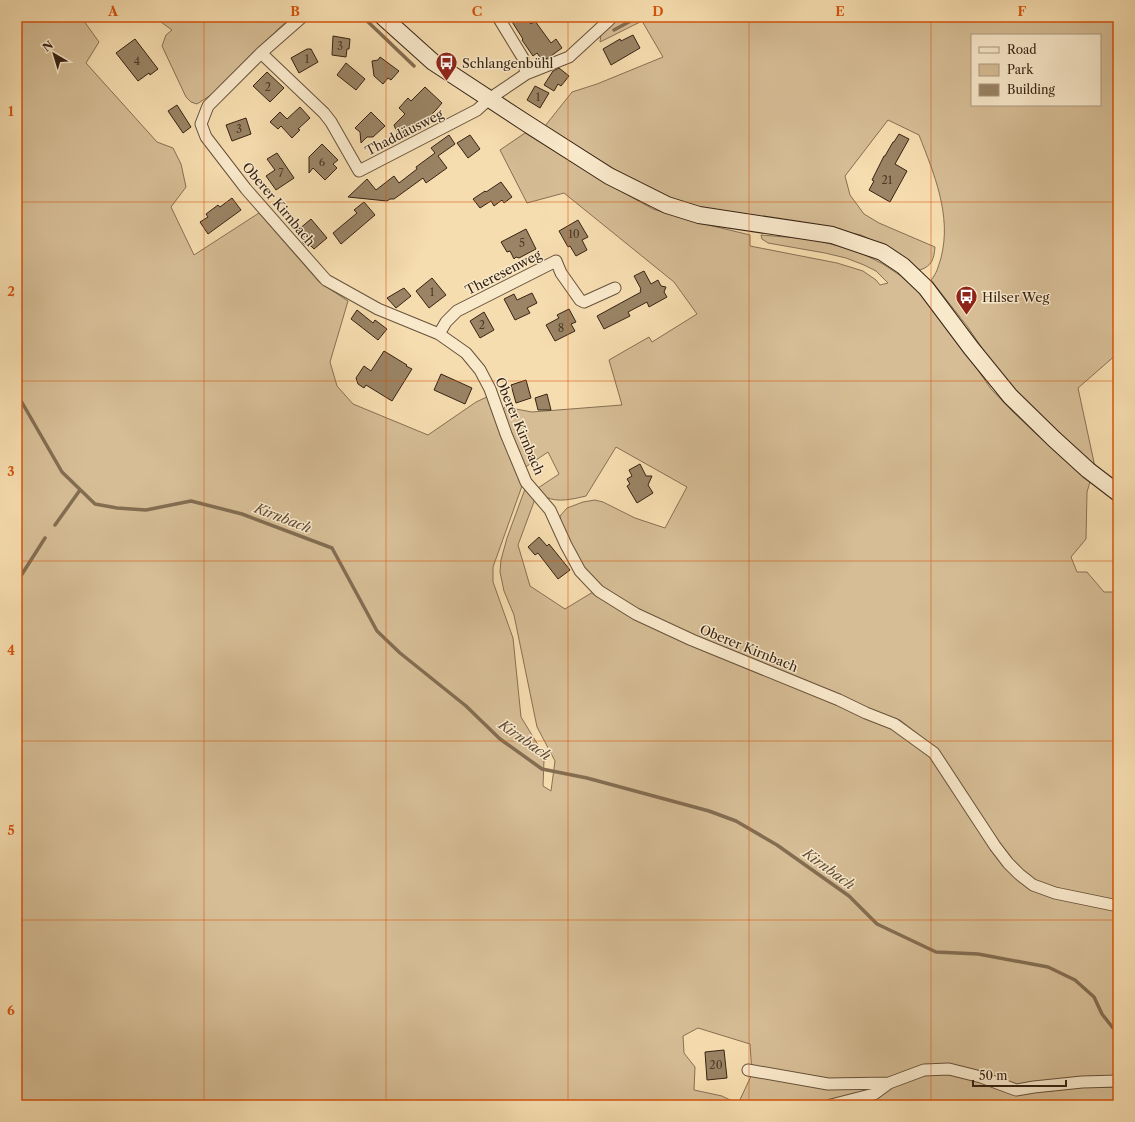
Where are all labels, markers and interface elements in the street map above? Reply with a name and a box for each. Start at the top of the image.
text: A [107,3,119,19]
text: B [290,3,300,19]
text: C [472,3,482,19]
text: D [652,3,664,19]
text: E [835,3,845,19]
text: F [1018,3,1027,19]
north arrow [34,34,74,74]
legend [971,34,1101,106]
text: N [40,37,56,55]
house number: 3 [337,39,343,53]
text: Road [1007,42,1037,57]
bus stop icon: Schlangenbühl [434,50,460,83]
house number: 1 [305,52,310,66]
house number: 4 [134,54,140,68]
place label: Schlangenbühl [462,55,554,71]
text: Park [1007,62,1034,77]
house number: 2 [265,80,271,94]
text: Building [1007,82,1055,97]
house number: 1 [536,90,541,104]
text: 1 [8,103,14,119]
street label: Thaddäusweg [362,105,446,159]
house number: 3 [236,122,242,136]
house number: 6 [319,155,326,169]
street label: Oberer Kirnbach [239,159,319,249]
house number: 7 [278,166,284,180]
house number: 21 [882,173,893,187]
house number: 10 [568,227,580,241]
house number: 5 [519,236,525,250]
street label: Theresenweg [462,246,544,298]
text: 2 [7,283,15,299]
bus stop icon: Hilser Weg [954,284,980,317]
house number: 1 [430,285,435,299]
place label: Hilser Weg [982,289,1049,305]
house number: 2 [479,318,485,332]
house number: 8 [558,321,564,335]
street label: Oberer Kirnbach [492,375,548,477]
text: 3 [7,463,15,479]
water label: Kirnbach [251,499,314,537]
street label: Oberer Kirnbach [698,621,800,675]
text: 4 [7,642,15,658]
water label: Kirnbach [495,715,555,764]
text: 5 [7,822,15,838]
water label: Kirnbach [799,844,858,894]
text: 6 [7,1002,15,1018]
house number: 20 [709,1058,723,1072]
scale bar [973,1062,1066,1088]
text: 50 m [979,1068,1008,1083]

